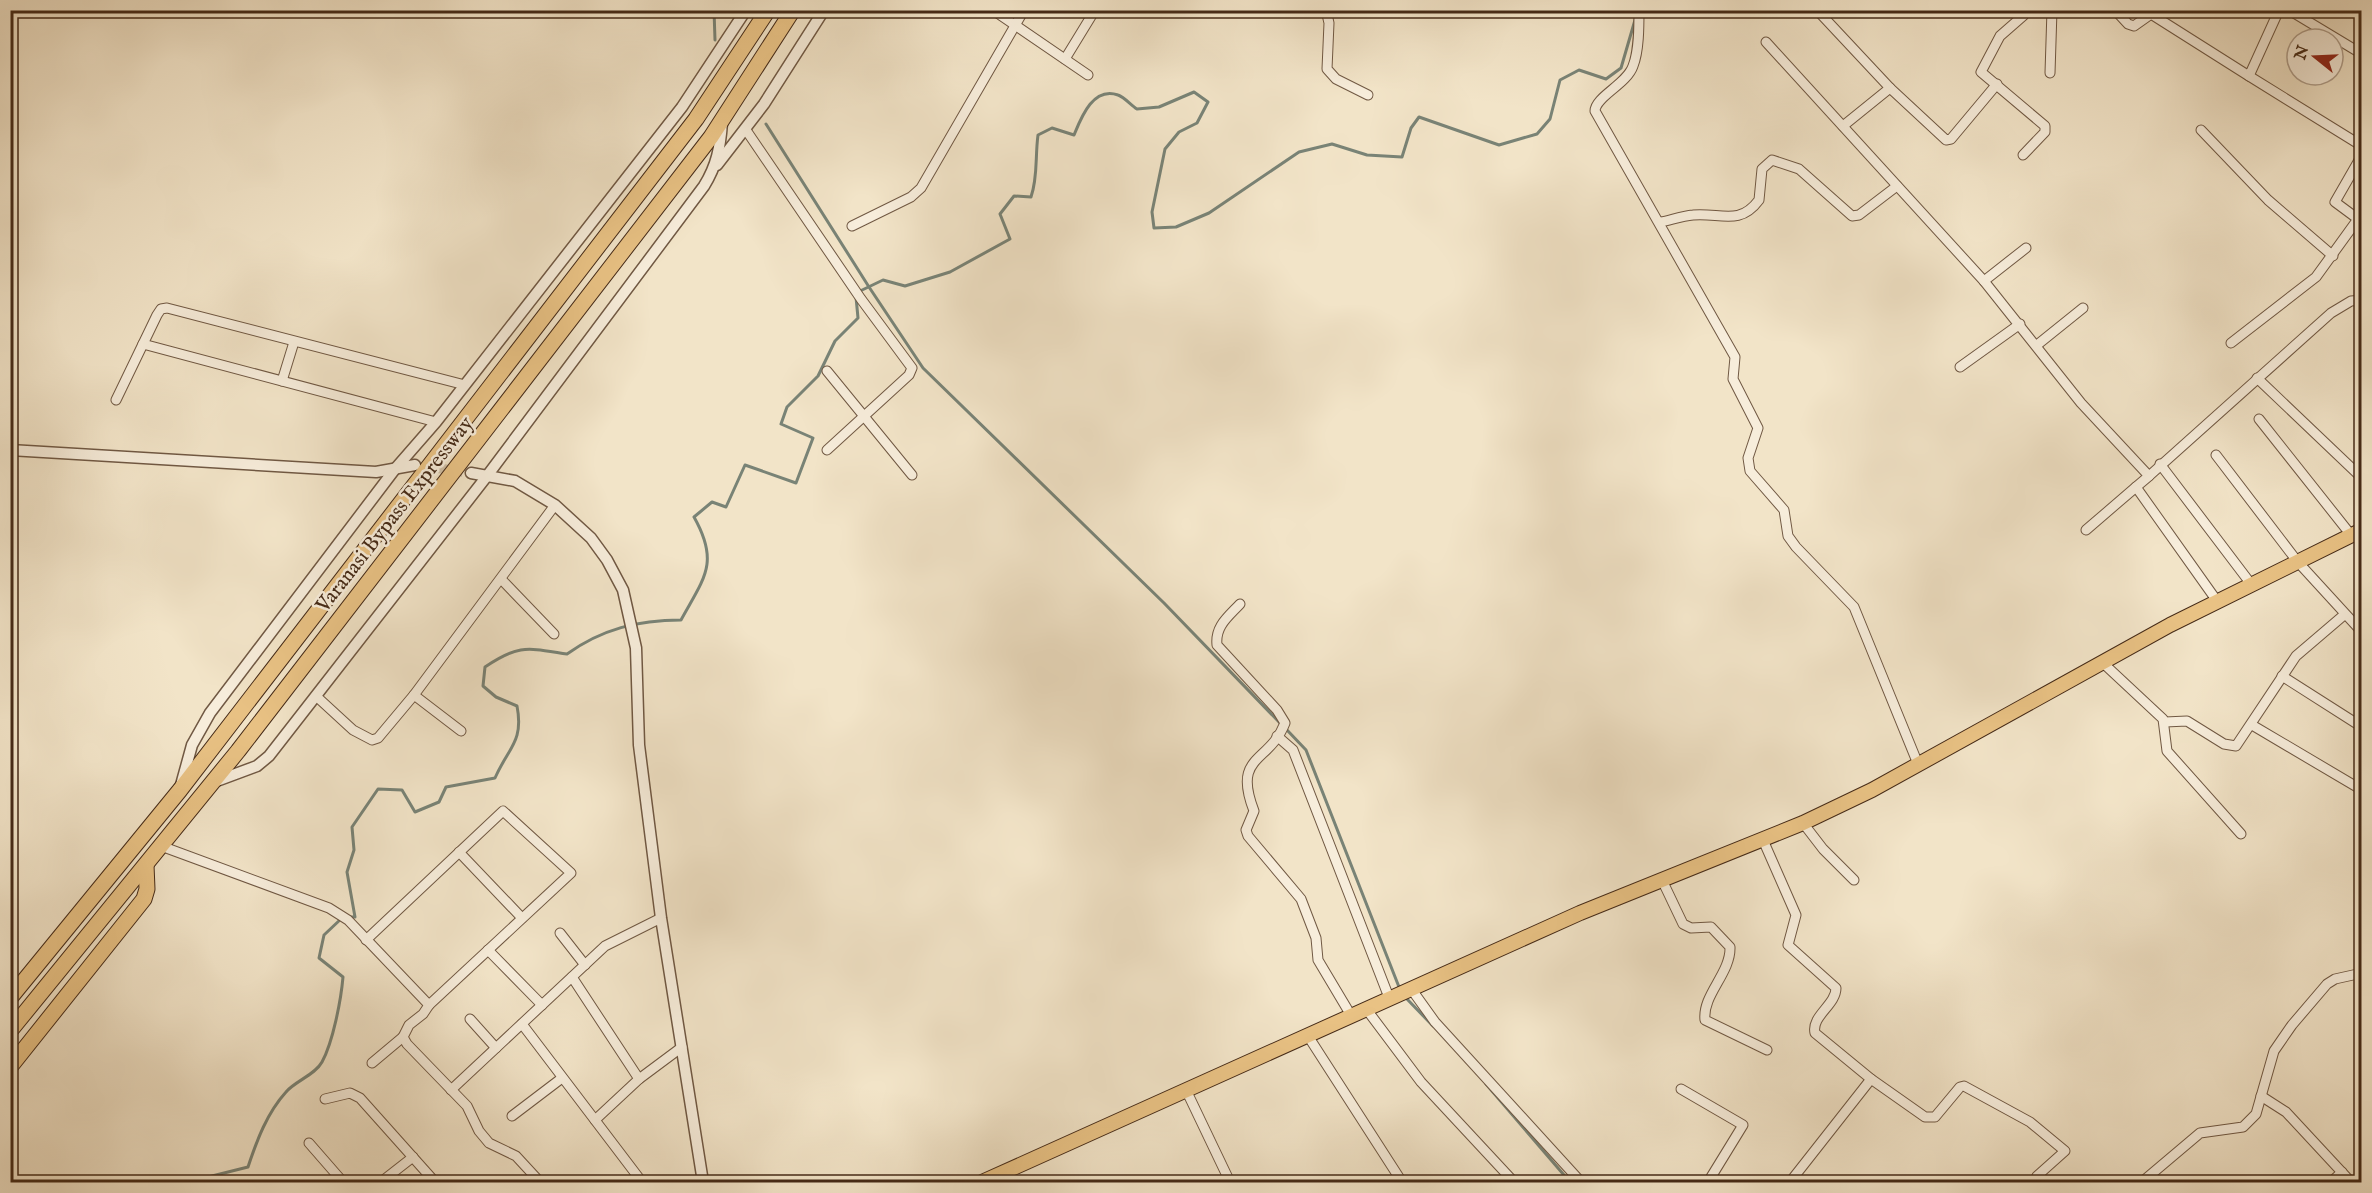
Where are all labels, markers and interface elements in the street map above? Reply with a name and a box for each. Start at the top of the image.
north arrow [2285,27,2345,87]
text: N [2291,43,2314,64]
street label: Varanasi Bypass Expressway [310,411,481,619]

